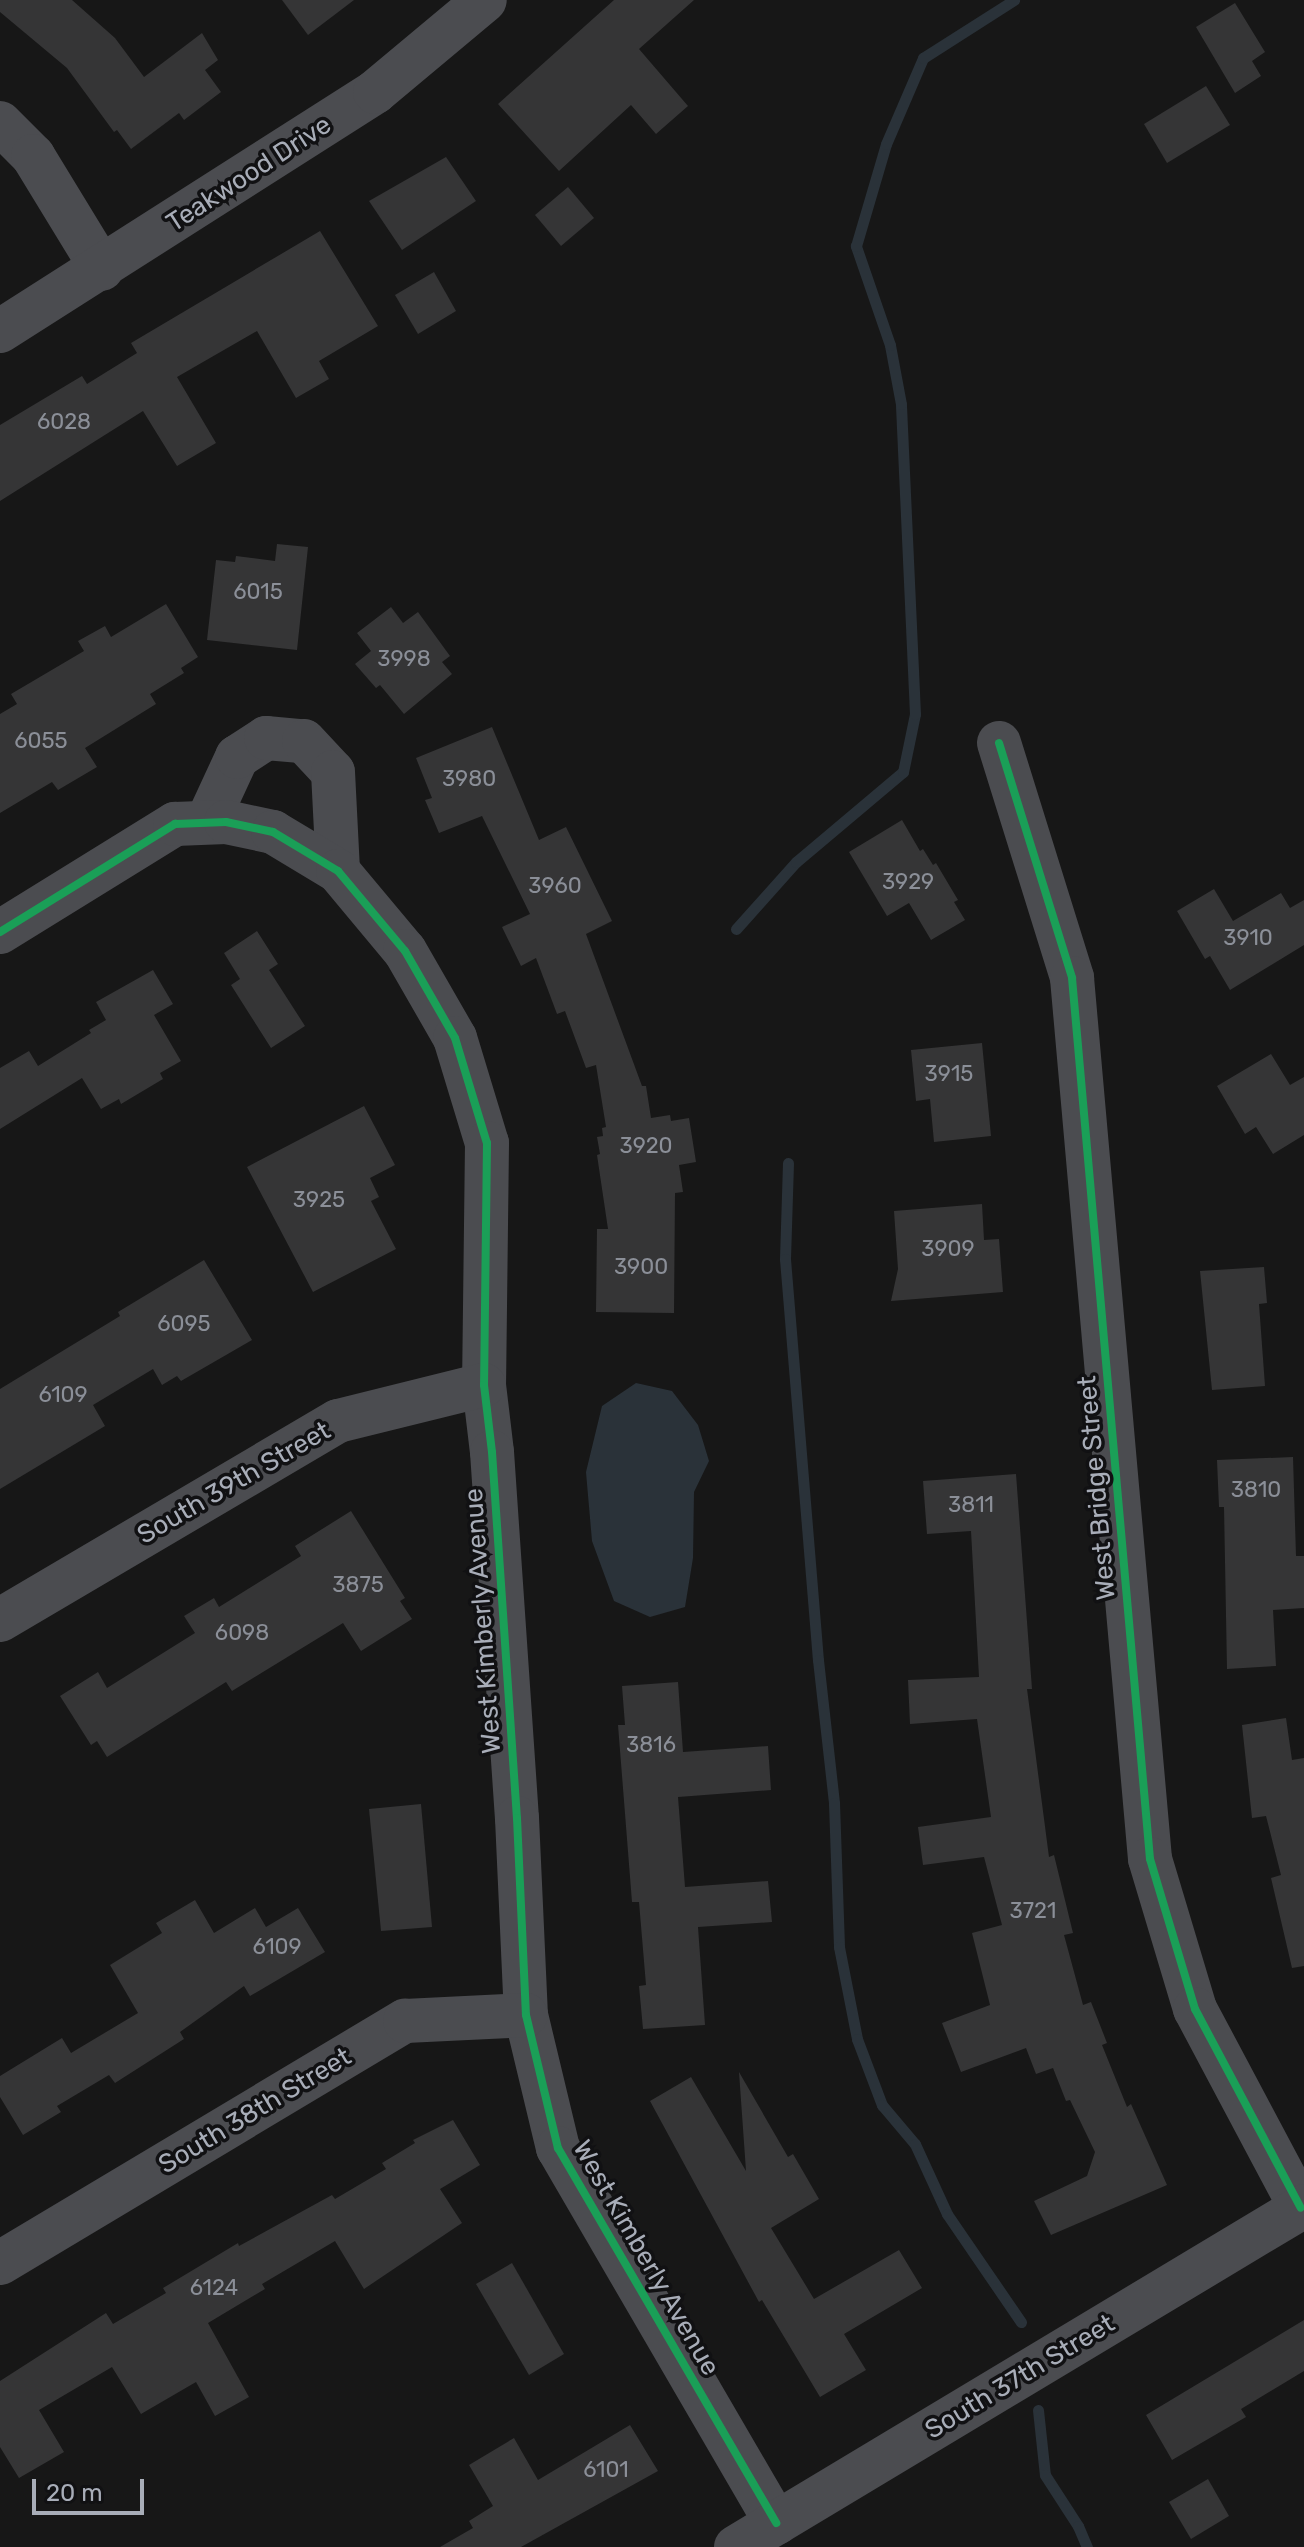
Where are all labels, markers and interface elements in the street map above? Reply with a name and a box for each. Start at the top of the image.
street label: Teakwood Drive [161,109,337,239]
house number: 6028 [37,409,91,435]
house number: 6015 [233,579,283,605]
house number: 3998 [377,646,431,672]
house number: 6055 [14,728,68,754]
house number: 3980 [442,766,496,792]
house number: 3929 [882,869,934,895]
house number: 3960 [528,873,582,899]
house number: 3910 [1223,925,1273,951]
house number: 3915 [925,1061,973,1087]
house number: 3920 [619,1133,673,1159]
house number: 3925 [293,1187,345,1213]
house number: 3909 [921,1236,975,1262]
house number: 3900 [614,1254,668,1280]
house number: 6095 [157,1311,211,1337]
street label: West Bridge Street [1072,1374,1122,1602]
house number: 6109 [38,1382,88,1408]
street label: South 39th Street [132,1415,336,1551]
house number: 3810 [1231,1477,1281,1503]
street label: West Kimberly Avenue [458,1486,508,1756]
house number: 3811 [948,1492,994,1518]
house number: 3875 [332,1572,384,1598]
house number: 6098 [215,1620,269,1646]
house number: 3816 [626,1732,676,1758]
house number: 3721 [1010,1898,1056,1924]
house number: 6109 [252,1934,302,1960]
street label: South 38th Street [153,2041,357,2181]
street label: West Kimberly Avenue [566,2134,726,2382]
house number: 6124 [190,2275,238,2301]
street label: South 37th Street [920,2308,1120,2446]
house number: 6101 [583,2457,629,2483]
scale bar [36,2463,148,2513]
text: 20 m [46,2479,103,2507]

